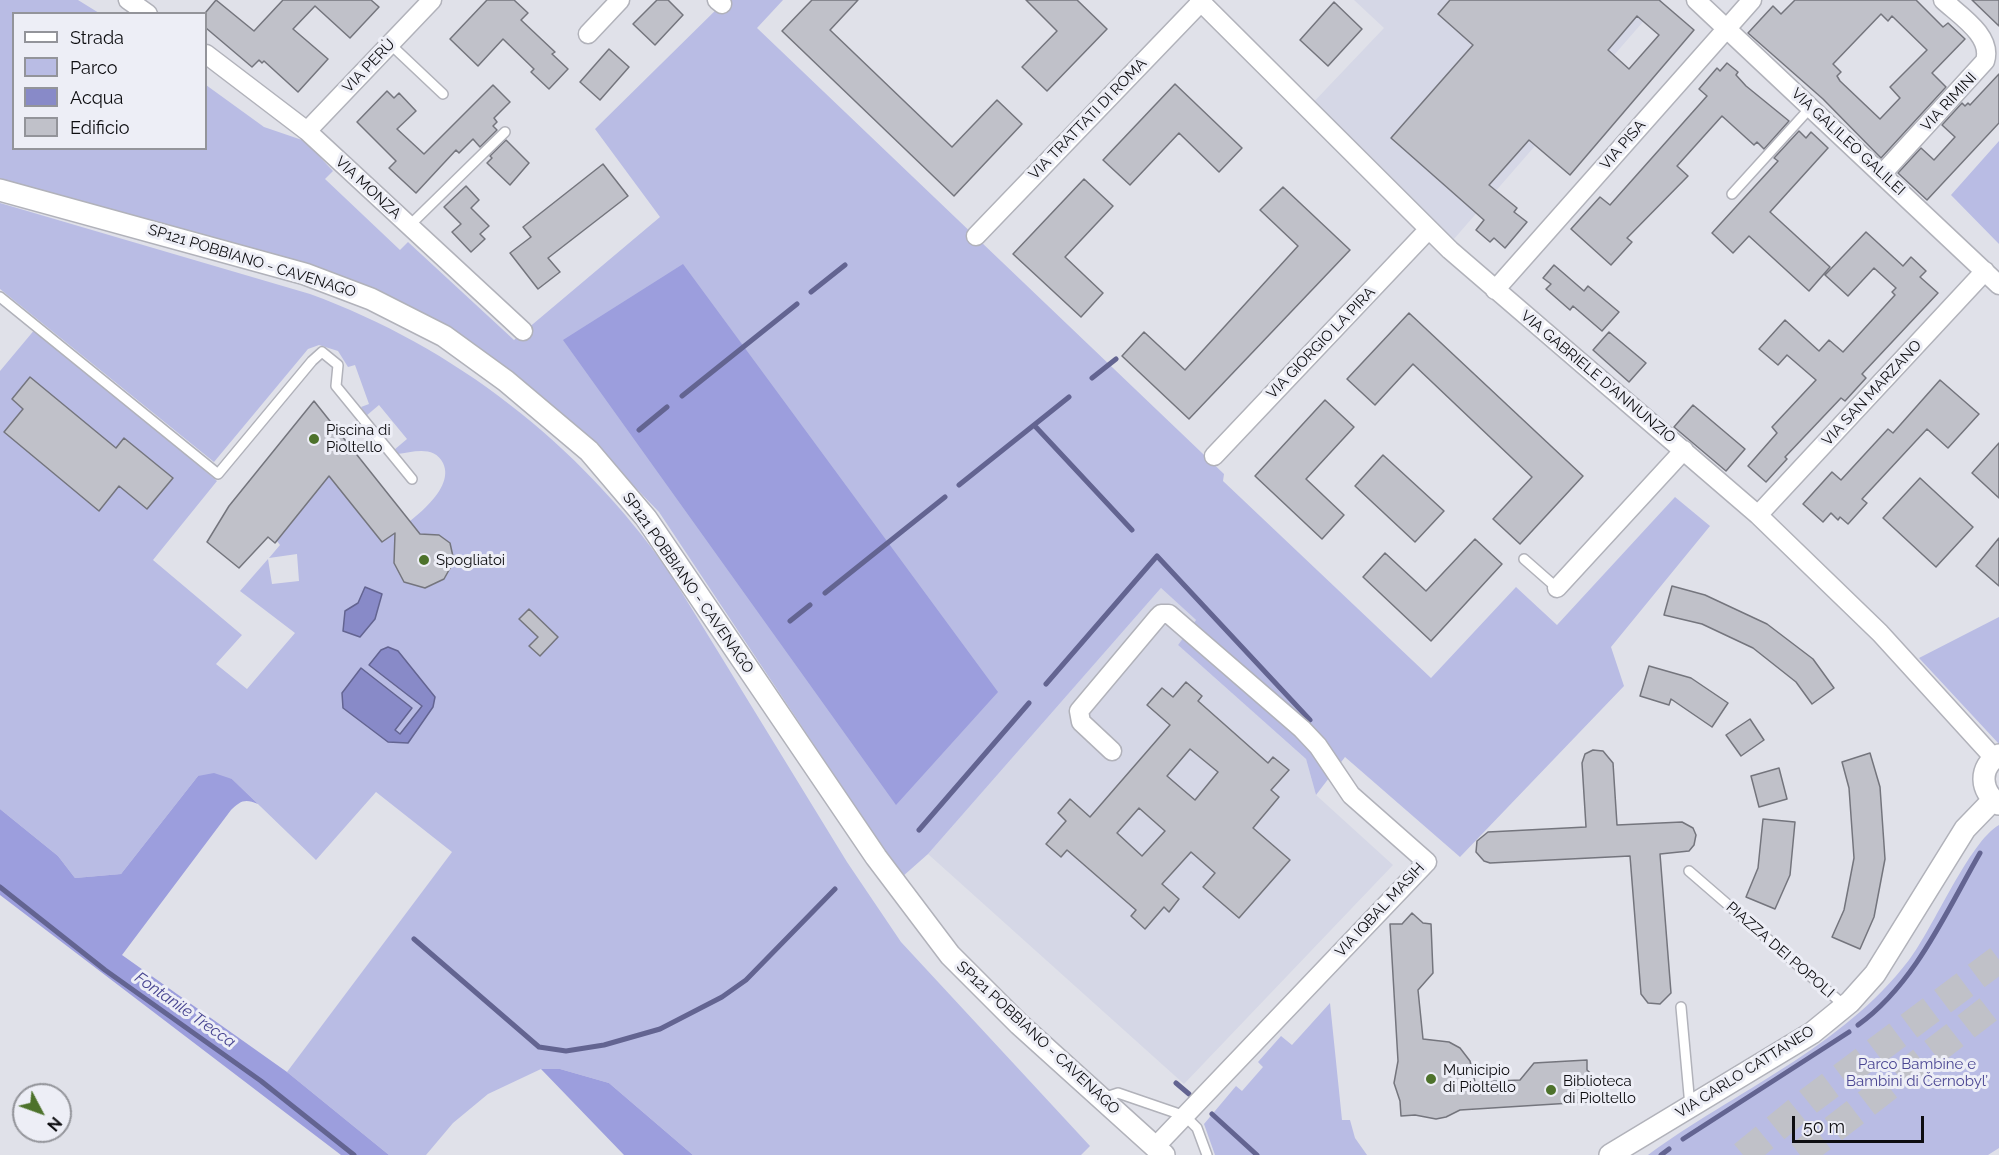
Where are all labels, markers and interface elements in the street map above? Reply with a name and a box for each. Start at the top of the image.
legend [12,12,207,150]
text: Strada [70,27,124,48]
street label: VIA PERÙ [339,35,399,97]
street label: VIA TRATTATI DI ROMA [1025,55,1151,183]
text: Parco [70,57,117,78]
street label: VIA RIMINI [1917,69,1981,135]
street label: VIA GALILEO GALILEI [1787,85,1909,199]
text: Acqua [70,87,123,108]
street label: VIA PISA [1597,116,1649,174]
text: Edificio [70,117,129,138]
street label: VIA MONZA [331,153,405,223]
street label: SP121 POBBIANO - CAVENAGO [146,221,358,301]
street label: VIA GIORGIO LA PIRA [1263,283,1379,403]
street label: VIA GABRIELE D'ANNUNZIO [1517,307,1679,447]
street label: VIA SAN MARZANO [1818,336,1926,450]
place label: Piscina di Pioltello [326,421,391,456]
marker: Piscina di Pioltello [307,432,321,446]
street label: SP121 POBBIANO - CAVENAGO [619,489,757,677]
place label: Spogliatoi [436,551,505,569]
marker: Spogliatoi [417,553,431,567]
street label: VIA IQBAL MASIH [1332,859,1428,961]
street label: PIAZZA DEI POPOLI [1722,898,1838,1002]
street label: SP121 POBBIANO - CAVENAGO [953,958,1123,1118]
water label: Fontanile Trecca [131,968,239,1052]
street label: VIA CARLO CATTANEO [1672,1022,1818,1122]
park label: Parco Bambine e Bambini di Černobyl’ [1846,1055,1988,1090]
place label: Municipio di Pioltello [1443,1061,1516,1096]
marker: Municipio di Pioltello [1424,1072,1438,1086]
place label: Biblioteca di Pioltello [1563,1072,1636,1107]
north arrow [12,1083,72,1143]
marker: Biblioteca di Pioltello [1544,1083,1558,1097]
scale bar [1795,1104,1927,1142]
text: N [43,1113,66,1135]
text: 50 m [1803,1116,1845,1137]

